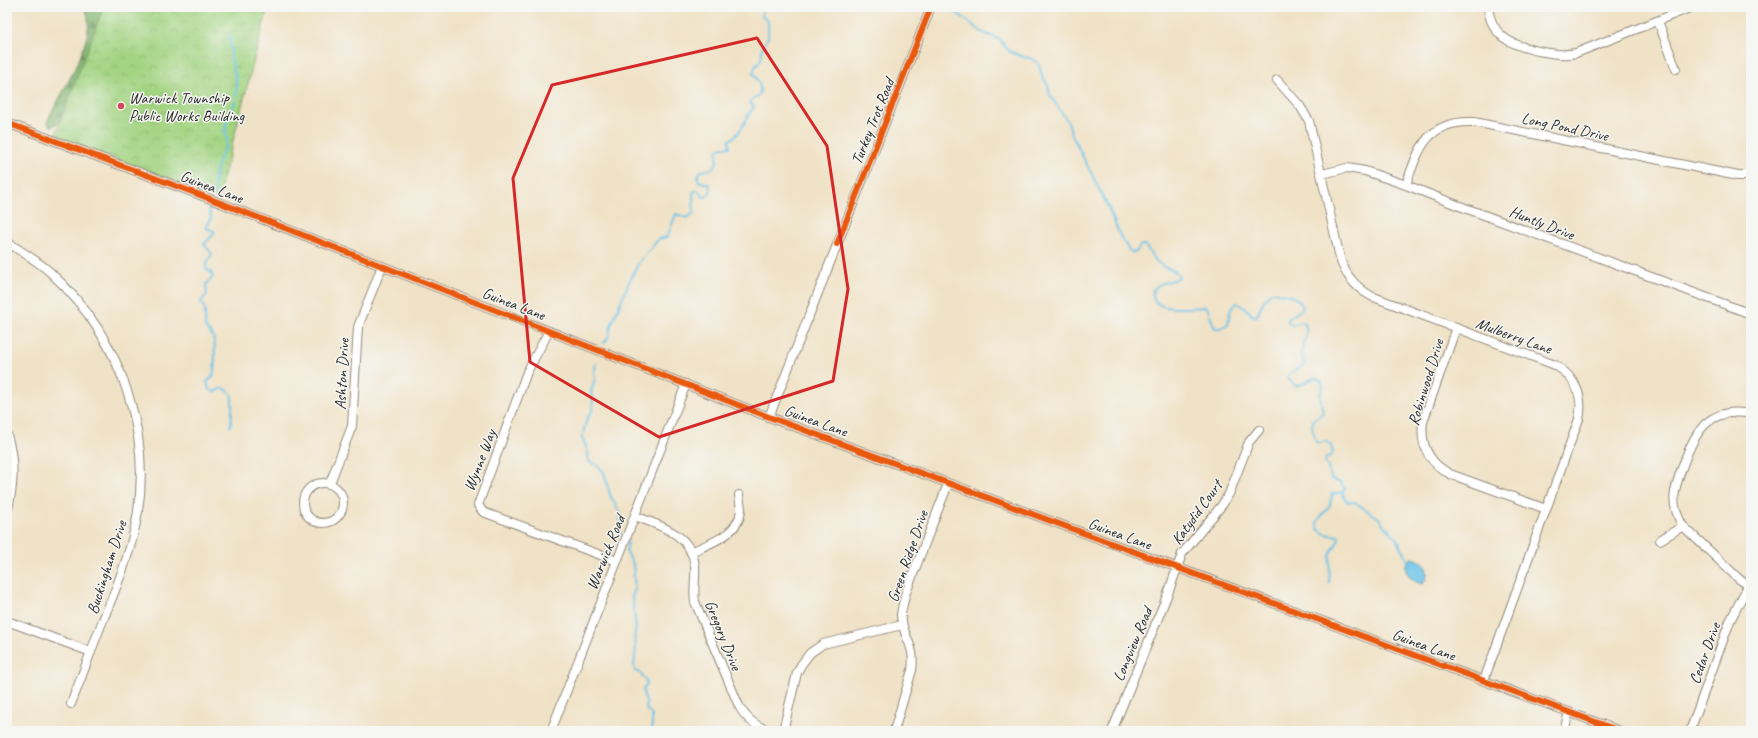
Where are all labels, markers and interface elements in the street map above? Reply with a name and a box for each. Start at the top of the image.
street label: Turkey Trot Road [847,73,900,167]
place label: Warwick Township Public Works Building [129,88,246,126]
marker: Warwick Township Public Works Building [116,101,126,111]
street label: Long Pond Drive [1520,108,1612,146]
street label: Guinea Lane [177,166,248,209]
street label: Huntly Drive [1506,201,1579,245]
street label: Guinea Lane [479,283,550,326]
street label: Mulberry Lane [1473,313,1556,359]
street label: Robinwood Drive [1403,335,1449,428]
street label: Ashton Drive [330,336,354,410]
street label: Guinea Lane [781,400,852,442]
street label: Wynne Way [459,425,501,494]
street label: Katydid Court [1167,474,1228,549]
street label: Green Ridge Drive [883,506,934,605]
street label: Warwick Road [582,510,631,593]
street label: Guinea Lane [1085,513,1156,555]
street label: Buckingham Drive [82,516,132,617]
street label: Gregory Drive [700,597,747,675]
street label: Longview Road [1109,602,1158,684]
street label: Cedar Drive [1685,618,1726,687]
street label: Guinea Lane [1389,624,1460,666]

